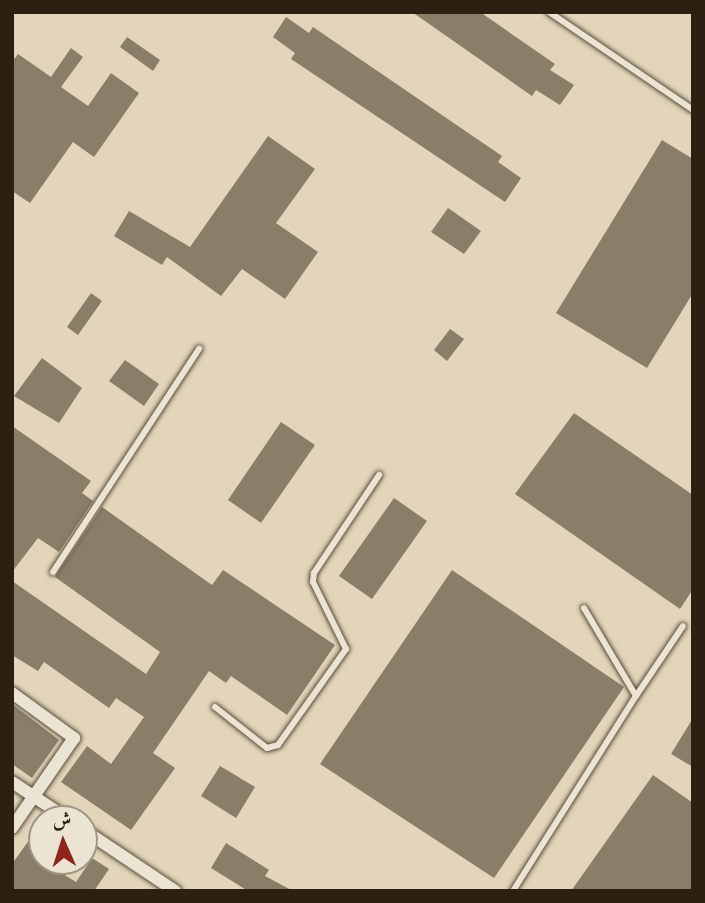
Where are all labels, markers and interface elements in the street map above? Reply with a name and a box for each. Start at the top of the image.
north arrow [28,805,98,875]
text: ش [52,808,72,835]

